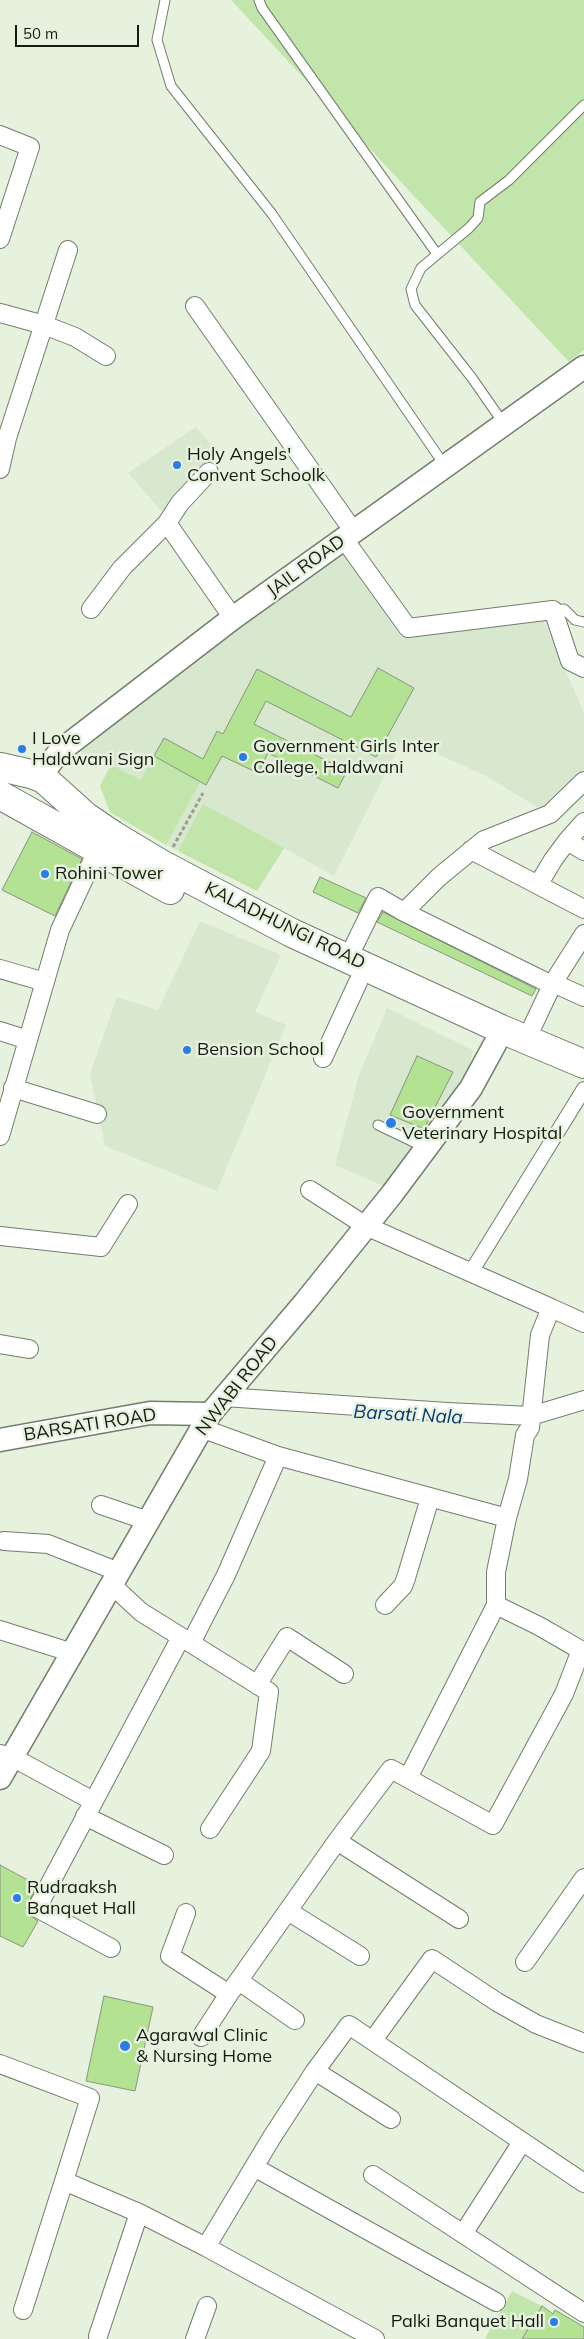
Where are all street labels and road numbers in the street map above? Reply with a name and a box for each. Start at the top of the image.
street label: JAIL ROAD [263,531,349,601]
street label: KALADHUNGI ROAD [201,878,369,974]
street label: NWABI ROAD [192,1332,282,1440]
street label: BARSATI ROAD [22,1404,158,1446]

